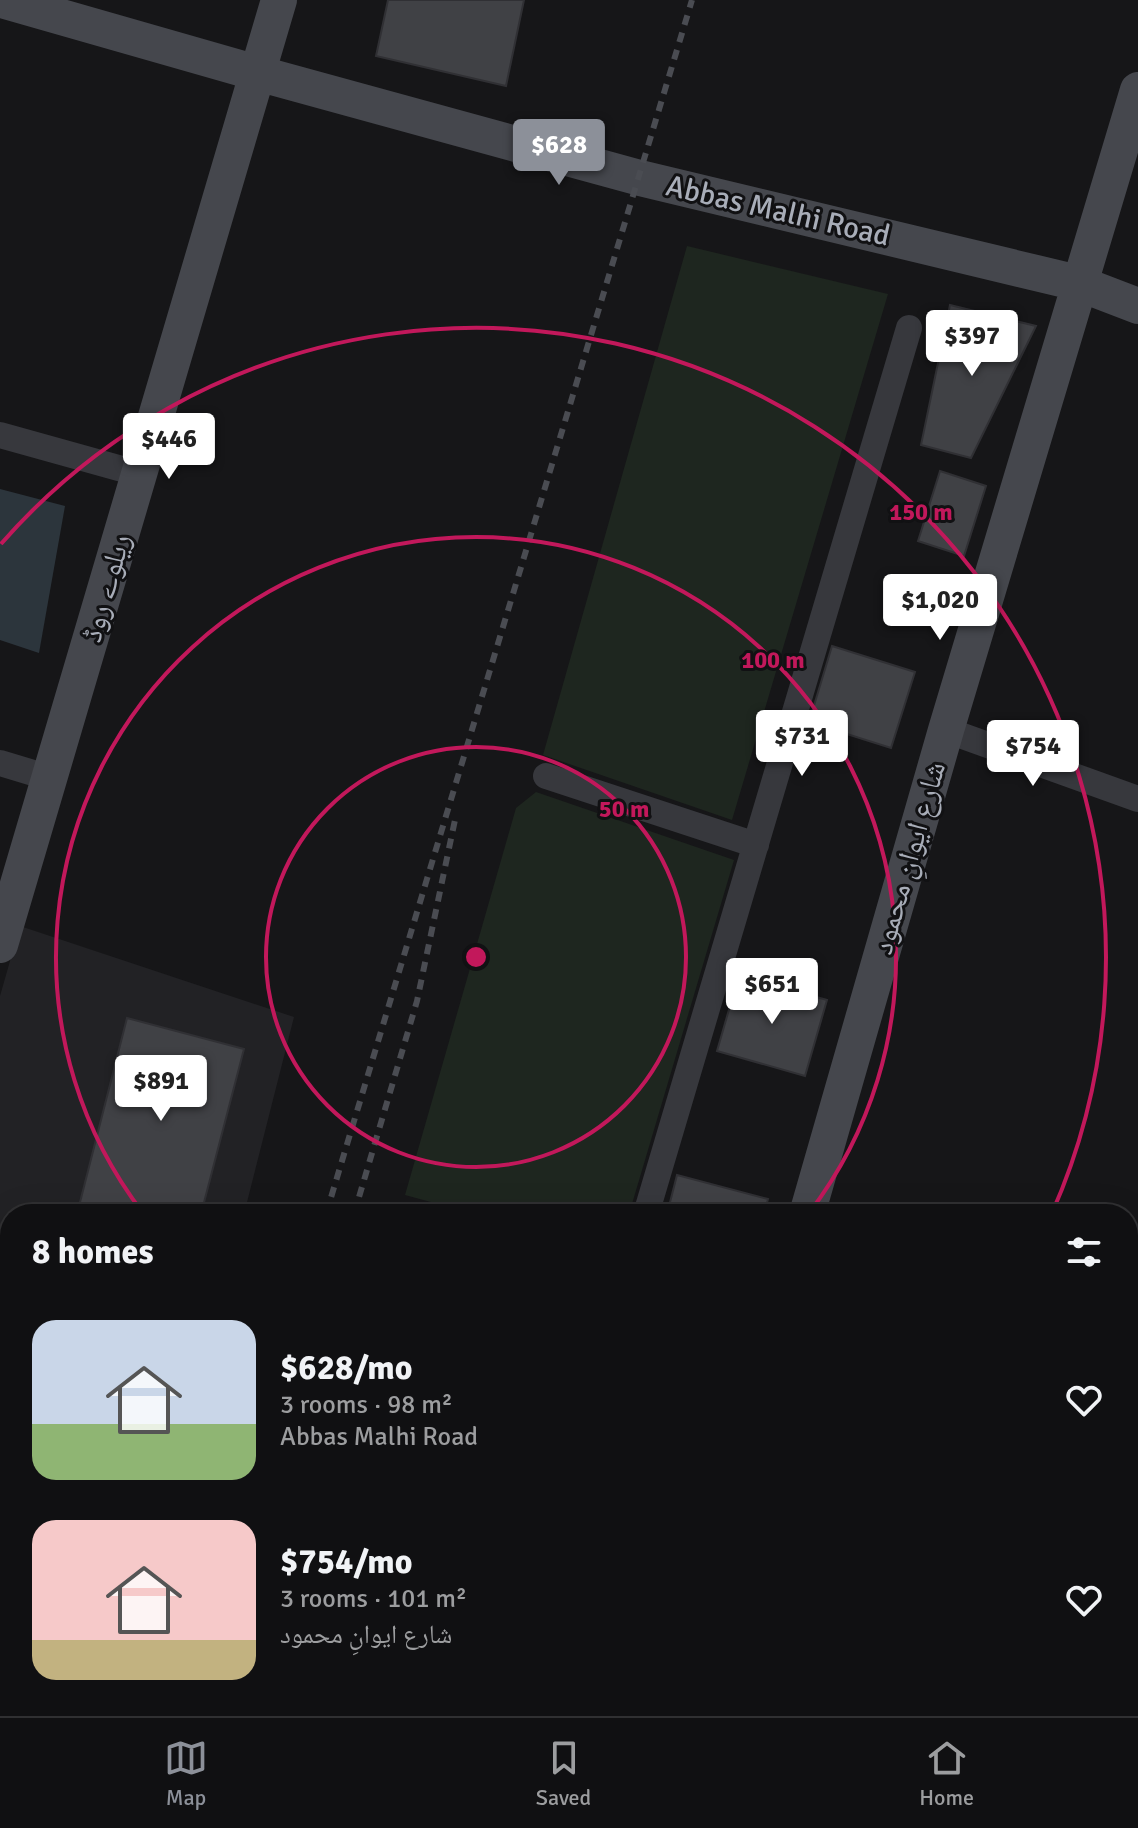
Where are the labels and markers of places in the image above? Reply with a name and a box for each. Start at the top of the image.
pin: $628 [512,119,606,187]
pin: $397 [925,310,1019,378]
pin: $446 [122,413,216,481]
pin: $1,020 [875,574,1005,642]
pin: $731 [755,710,849,778]
pin: $754 [986,720,1080,788]
centre of rings [462,943,490,971]
pin: $651 [725,958,819,1026]
pin: $891 [114,1055,208,1123]

